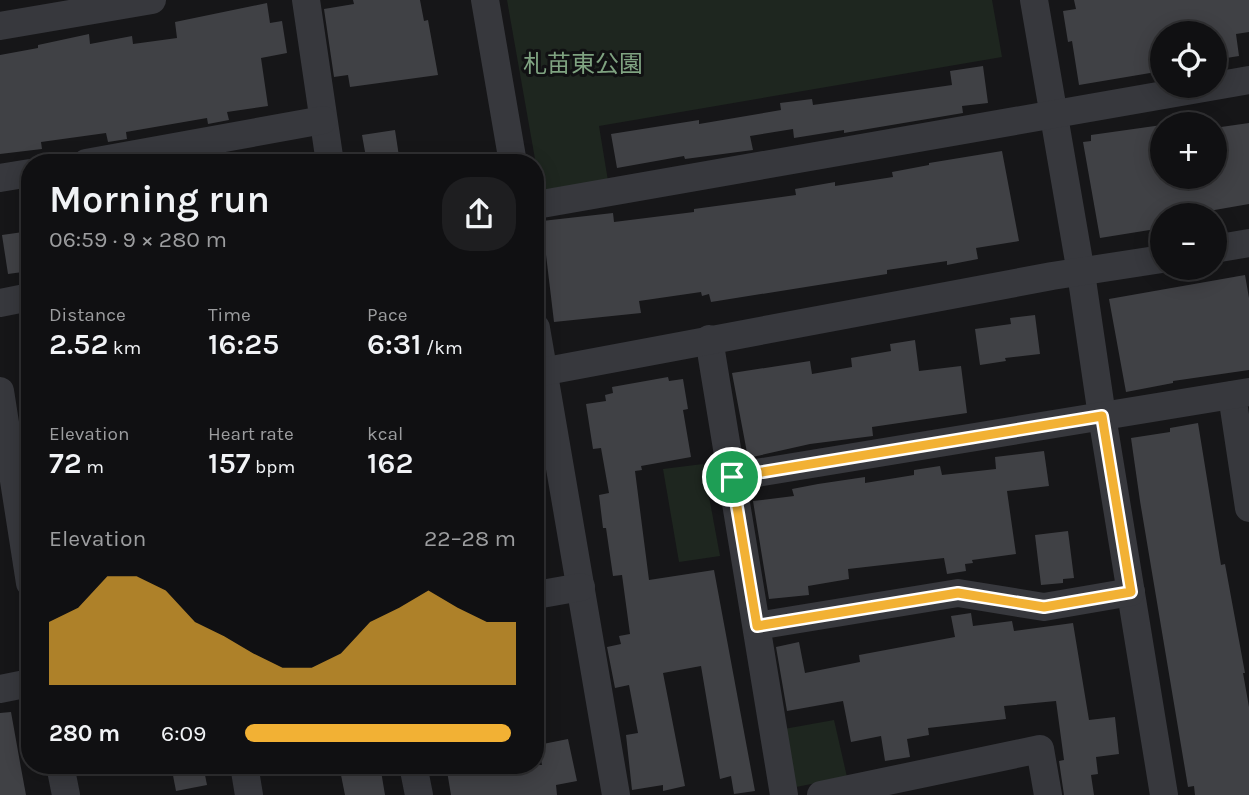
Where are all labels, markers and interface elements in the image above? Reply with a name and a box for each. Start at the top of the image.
map controls [1150,21,1227,280]
button: locate [1150,21,1227,98]
park label: 札苗東公園 [523,50,643,78]
button: + [1150,112,1227,189]
text: Morning run [49,177,270,222]
button: share [442,177,516,251]
button: − [1150,203,1227,280]
text: 06:59 · 9 × 280 m [49,226,227,253]
text: Distance [49,304,126,326]
text: Time [208,304,251,326]
text: Pace [367,304,408,326]
text: 2.52 [49,326,108,362]
text: 16:25 [208,326,279,362]
text: 6:31 [367,326,422,362]
text: km [108,337,141,359]
text: /km [422,337,463,359]
text: Elevation [49,423,129,445]
text: Heart rate [208,423,294,445]
text: kcal [367,423,403,445]
text: 72 [49,445,82,481]
text: 157 [208,445,251,481]
text: 162 [367,445,413,481]
pin [702,447,762,507]
text: m [82,456,104,478]
text: bpm [251,456,295,478]
icon: arrive [713,458,751,496]
text: Elevation [49,525,146,552]
text: 22–28 m [424,525,516,552]
text: 280 m [49,720,120,747]
text: 6:09 [161,720,206,747]

